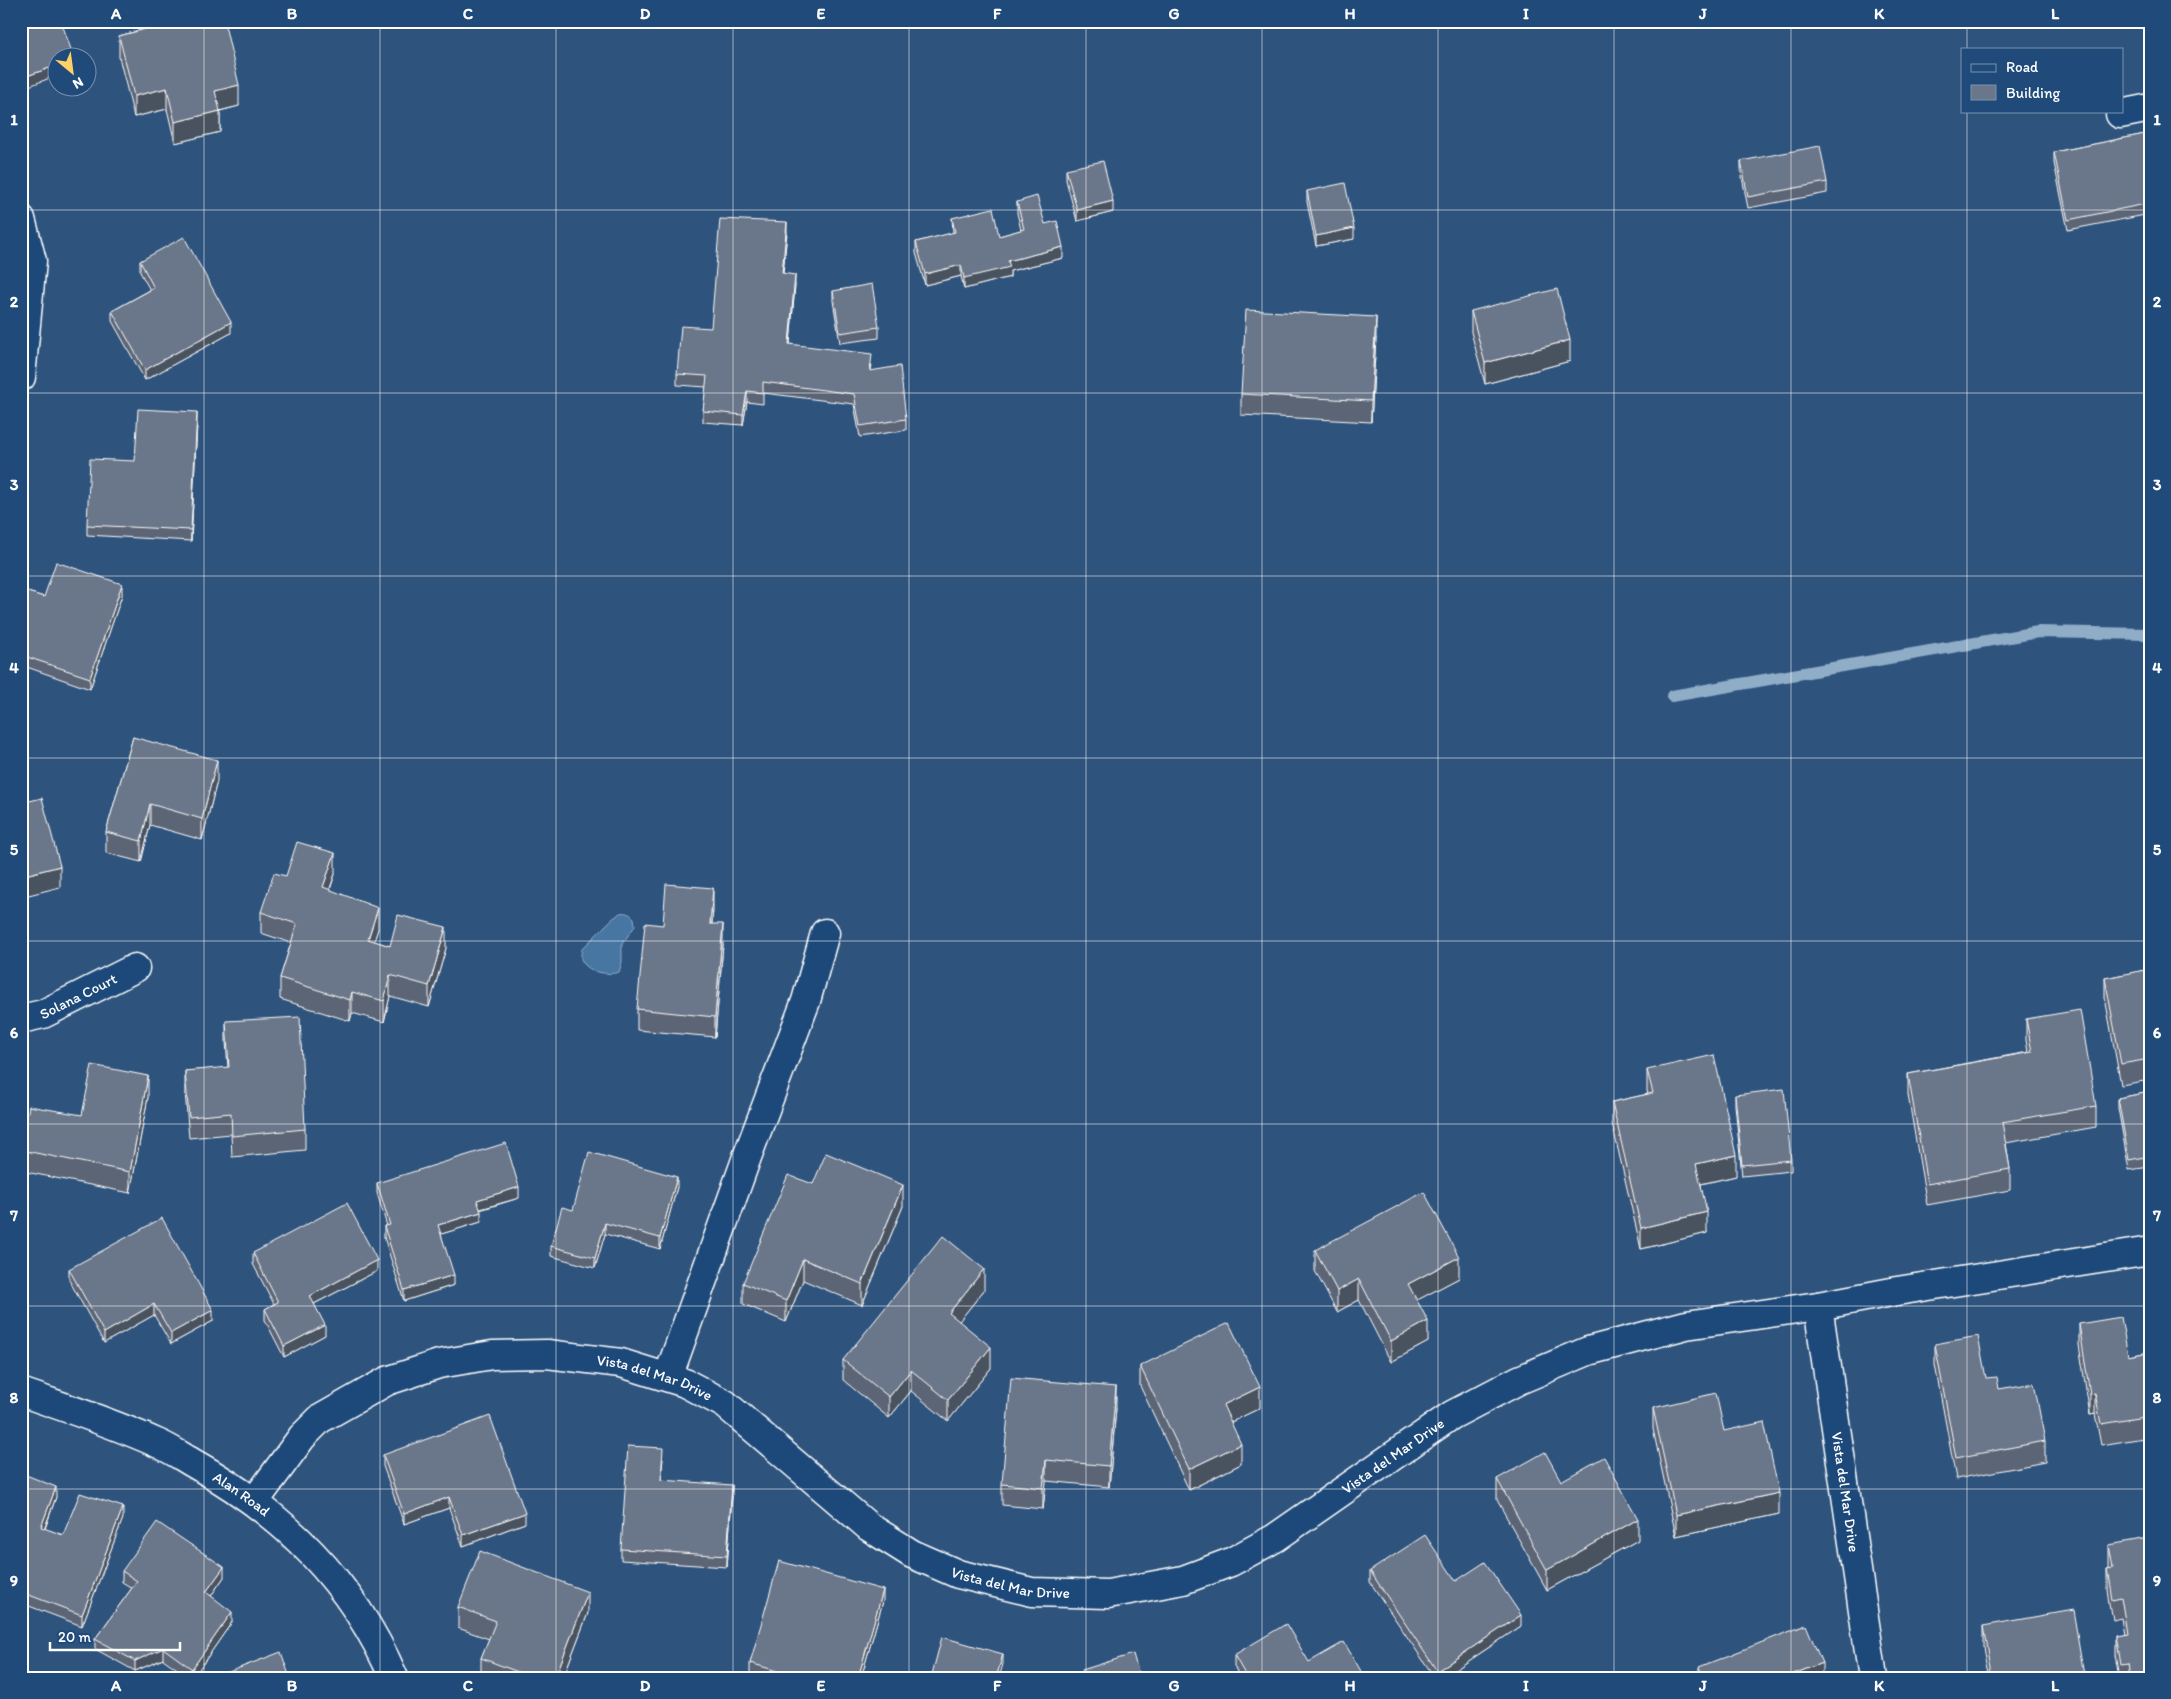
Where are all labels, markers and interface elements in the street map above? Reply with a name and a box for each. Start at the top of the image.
text: A [110,4,122,23]
text: B [287,4,298,23]
text: C [463,4,474,23]
text: D [640,4,651,23]
text: E [817,4,826,23]
text: F [993,4,1002,23]
text: G [1168,4,1180,23]
text: H [1344,4,1356,23]
text: I [1523,4,1529,23]
text: J [1698,4,1707,23]
text: K [1874,4,1885,23]
text: L [2051,4,2060,23]
north arrow [48,48,98,98]
legend [1961,48,2124,112]
text: Road [2006,58,2039,76]
text: N [70,73,86,93]
text: Building [2006,84,2060,102]
text: 1 [10,110,18,129]
text: 1 [2153,110,2161,129]
text: 2 [10,292,19,311]
text: 2 [2153,292,2162,311]
text: 3 [10,475,19,494]
text: 3 [2153,475,2162,494]
text: 4 [9,658,19,677]
text: 4 [2152,658,2162,677]
text: 5 [10,840,19,859]
text: 5 [2153,840,2162,859]
street label: Solana Court [37,969,120,1023]
text: 6 [10,1023,19,1042]
text: 6 [2153,1023,2162,1042]
text: 7 [9,1206,18,1225]
text: 7 [2152,1206,2161,1225]
street label: Vista del Mar Drive [596,1351,715,1405]
text: 8 [10,1388,19,1407]
text: 8 [2153,1388,2162,1407]
street label: Vista del Mar Drive [1338,1414,1448,1498]
street label: Vista del Mar Drive [1828,1431,1863,1553]
street label: Alan Road [210,1468,274,1520]
street label: Vista del Mar Drive [948,1563,1070,1602]
text: 9 [10,1571,18,1590]
text: 9 [2153,1571,2161,1590]
scale bar [50,1619,180,1651]
text: 20 m [58,1628,92,1646]
text: A [110,1676,122,1695]
text: B [287,1676,298,1695]
text: C [463,1676,474,1695]
text: D [640,1676,651,1695]
text: E [817,1676,826,1695]
text: F [993,1676,1002,1695]
text: G [1168,1676,1180,1695]
text: H [1344,1676,1356,1695]
text: I [1523,1676,1529,1695]
text: J [1698,1676,1707,1695]
text: K [1874,1676,1885,1695]
text: L [2051,1676,2060,1695]

